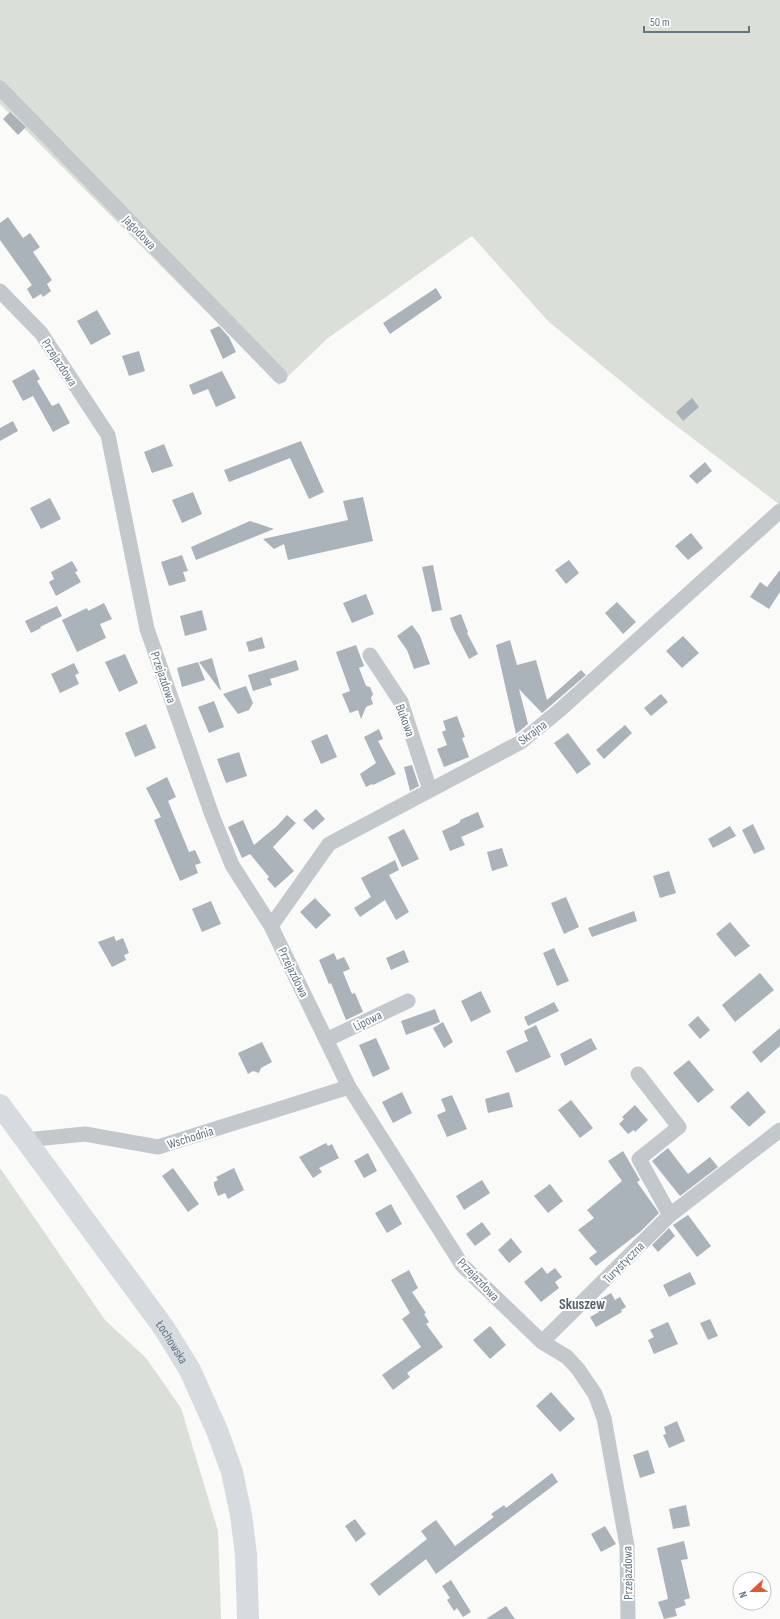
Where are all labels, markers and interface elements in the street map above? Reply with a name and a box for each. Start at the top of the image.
scale bar [644,8,749,34]
text: 50 m [650,15,670,30]
street label: Jagodowa [119,212,159,253]
street label: Przejazdowa [38,336,80,389]
street label: Przejazdowa [147,649,179,705]
street label: Bukowa [392,702,418,739]
street label: Skrajna [515,717,550,749]
street label: Przejazdowa [274,945,312,1000]
street label: Lipowa [350,1007,384,1035]
street label: Wschodnia [165,1123,215,1153]
street label: Turystyczna [599,1238,648,1287]
street label: Przejazdowa [454,1255,503,1305]
district label: Skuszew [559,1295,605,1314]
street label: Łochowska [151,1317,191,1367]
street label: Przejazdowa [620,1546,636,1600]
north arrow [732,1571,772,1611]
text: N [736,1589,750,1600]

